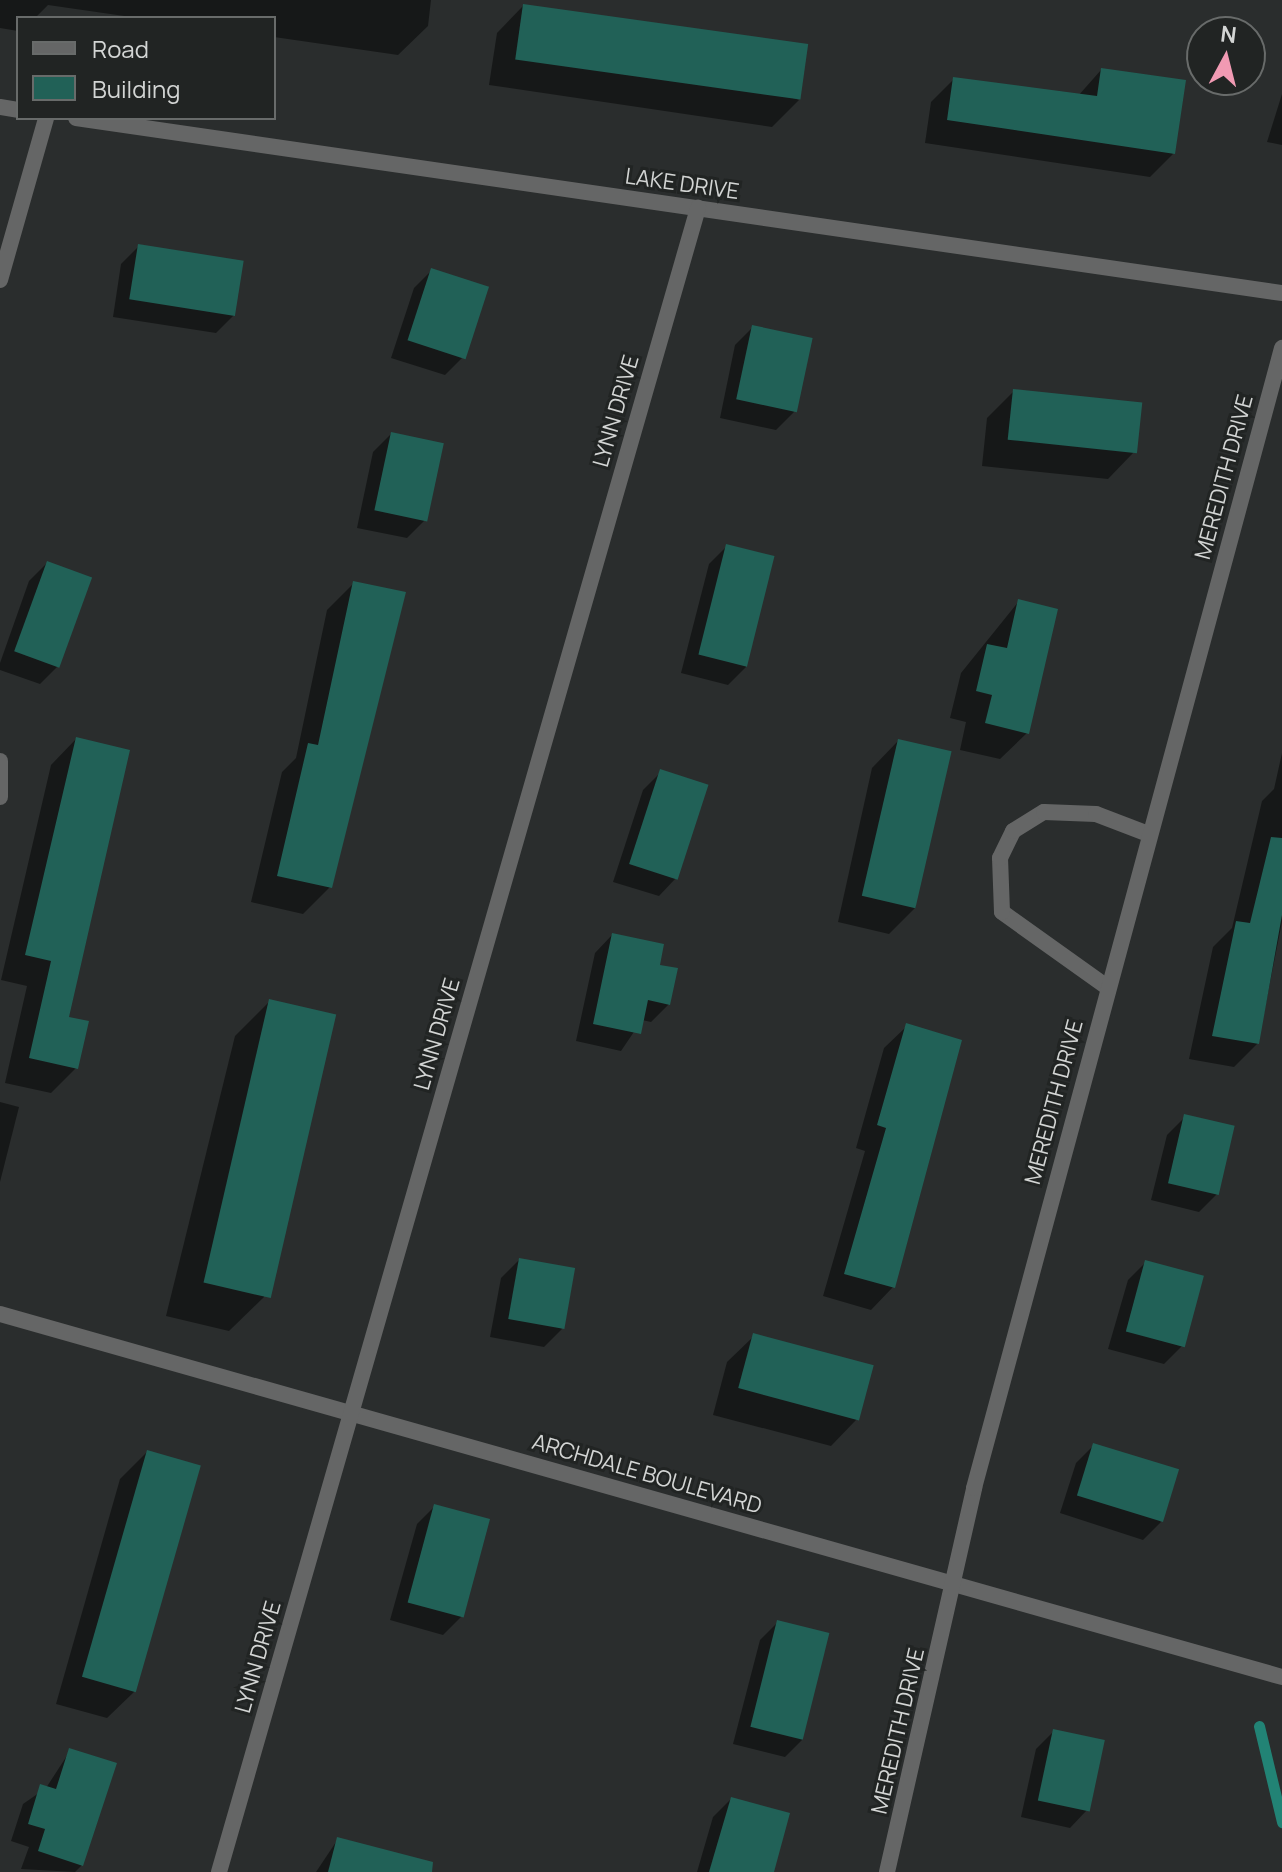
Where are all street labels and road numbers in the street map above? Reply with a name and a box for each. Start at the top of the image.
street label: LAKE DRIVE [623,163,741,205]
street label: LYNN DRIVE [587,352,645,470]
street label: MEREDITH DRIVE [1189,392,1259,562]
street label: LYNN DRIVE [408,975,466,1093]
street label: MEREDITH DRIVE [1019,1017,1089,1187]
street label: ARCHDALE BOULEVARD [529,1429,765,1519]
street label: LYNN DRIVE [229,1598,287,1716]
street label: MEREDITH DRIVE [866,1645,930,1817]

